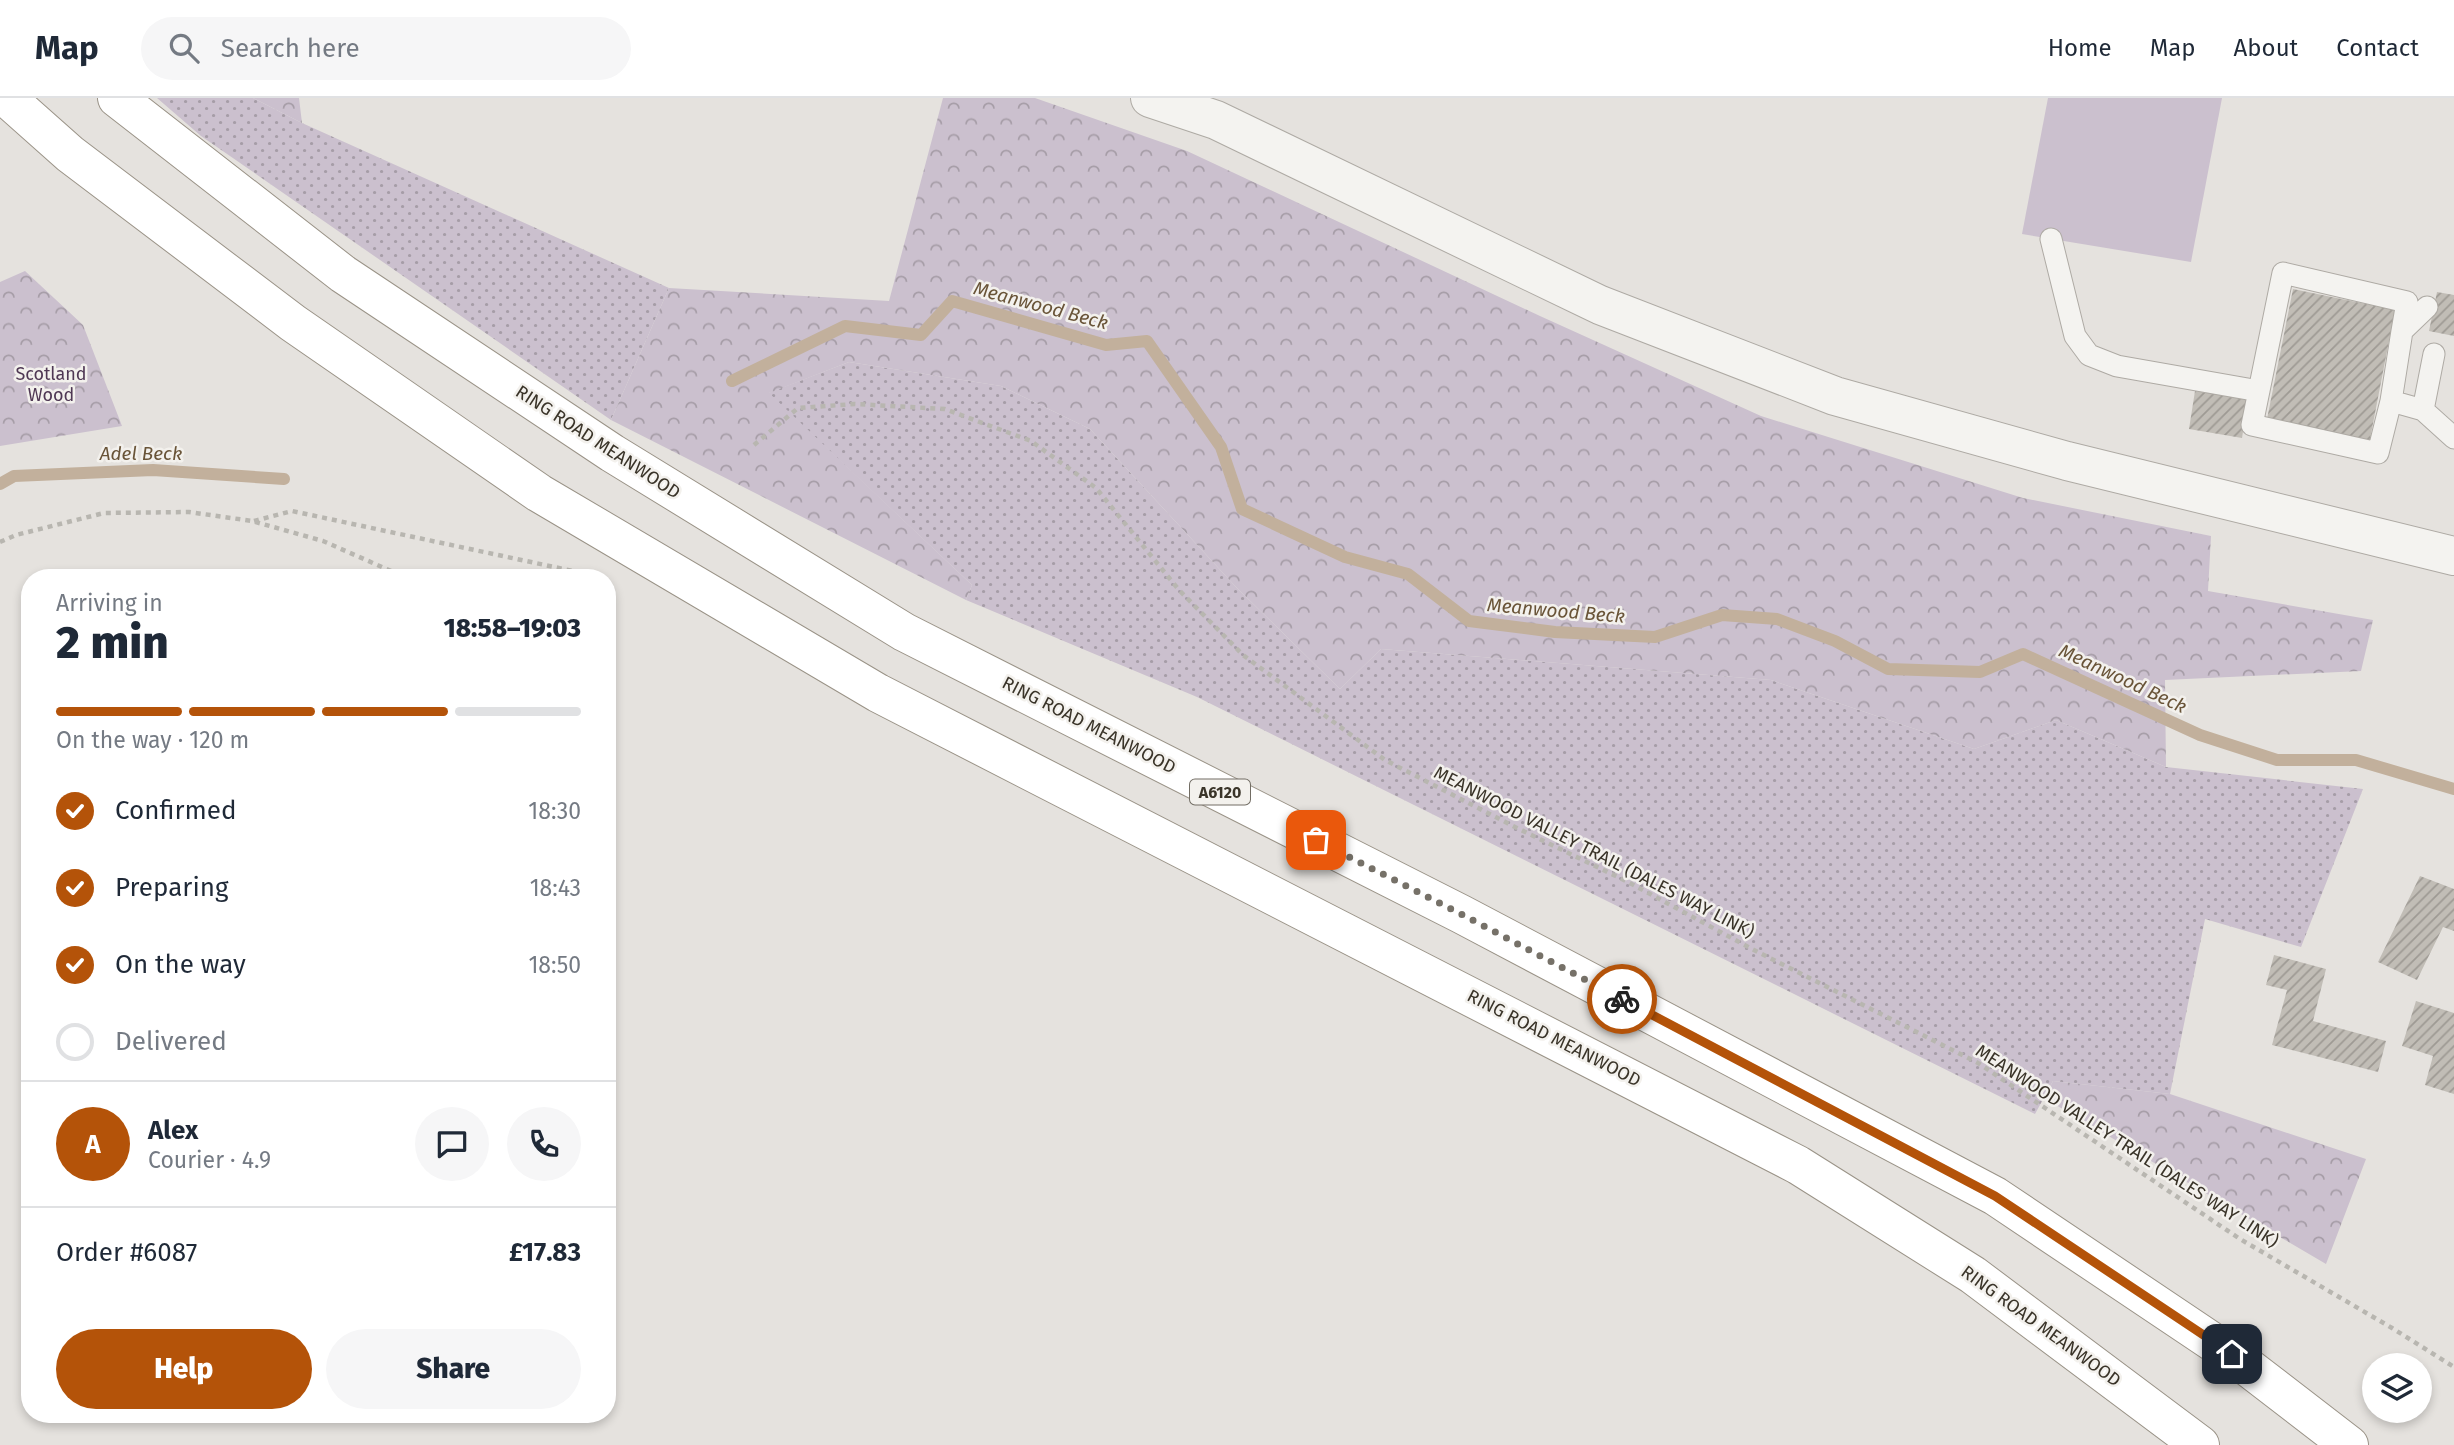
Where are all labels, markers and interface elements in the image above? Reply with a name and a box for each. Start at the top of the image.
search box [141,17,631,80]
text: Map [35,28,99,68]
icon: search [165,29,203,67]
text: Search here [221,33,360,64]
text: Home [2048,34,2112,62]
text: Map [2150,34,2196,62]
text: About [2234,34,2298,62]
text: Contact [2336,34,2419,62]
water label: Meanwood Beck [971,276,1111,334]
park label: Scotland Wood [15,363,87,406]
street label: RING ROAD MEANWOOD [512,381,684,503]
water label: Adel Beck [99,442,182,465]
text: Arriving in [56,589,163,617]
water label: Meanwood Beck [1486,593,1626,628]
text: 18:58–19:03 [443,613,581,644]
text: 2 min [56,615,169,670]
water label: Meanwood Beck [2055,639,2190,718]
street label: RING ROAD MEANWOOD [999,672,1179,778]
text: On the way · 120 m [56,726,249,754]
street label: MEANWOOD VALLEY TRAIL (DALES WAY LINK) [1430,761,1758,943]
road number: A6120 [1190,779,1250,804]
icon: check [56,792,94,830]
text: Confirmed [115,795,236,826]
text: 18:30 [528,797,581,825]
pin [1286,810,1346,870]
icon: bag [1297,821,1335,859]
icon: check [56,869,94,907]
text: Preparing [115,872,228,903]
text: 18:43 [530,874,581,902]
icon: check [56,946,94,984]
text: On the way [115,949,246,980]
text: 18:50 [528,951,581,979]
courier [1587,964,1657,1034]
icon: bike [1603,980,1641,1018]
street label: RING ROAD MEANWOOD [1464,985,1644,1091]
text: Delivered [115,1026,227,1057]
street label: MEANWOOD VALLEY TRAIL (DALES WAY LINK) [1971,1040,2283,1252]
button: chat [415,1107,489,1181]
button: phone [507,1107,581,1181]
text: Alex [148,1115,198,1146]
text: A [85,1129,101,1160]
text: Courier · 4.9 [148,1146,271,1174]
text: Order #6087 [56,1237,197,1268]
text: £17.83 [509,1237,581,1268]
street label: RING ROAD MEANWOOD [1957,1261,2125,1391]
pin [2202,1324,2262,1384]
button: Help [56,1329,312,1409]
button: Share [326,1329,581,1409]
icon: home [2213,1335,2251,1373]
map controls [2362,1353,2432,1423]
button: layers [2362,1353,2432,1423]

